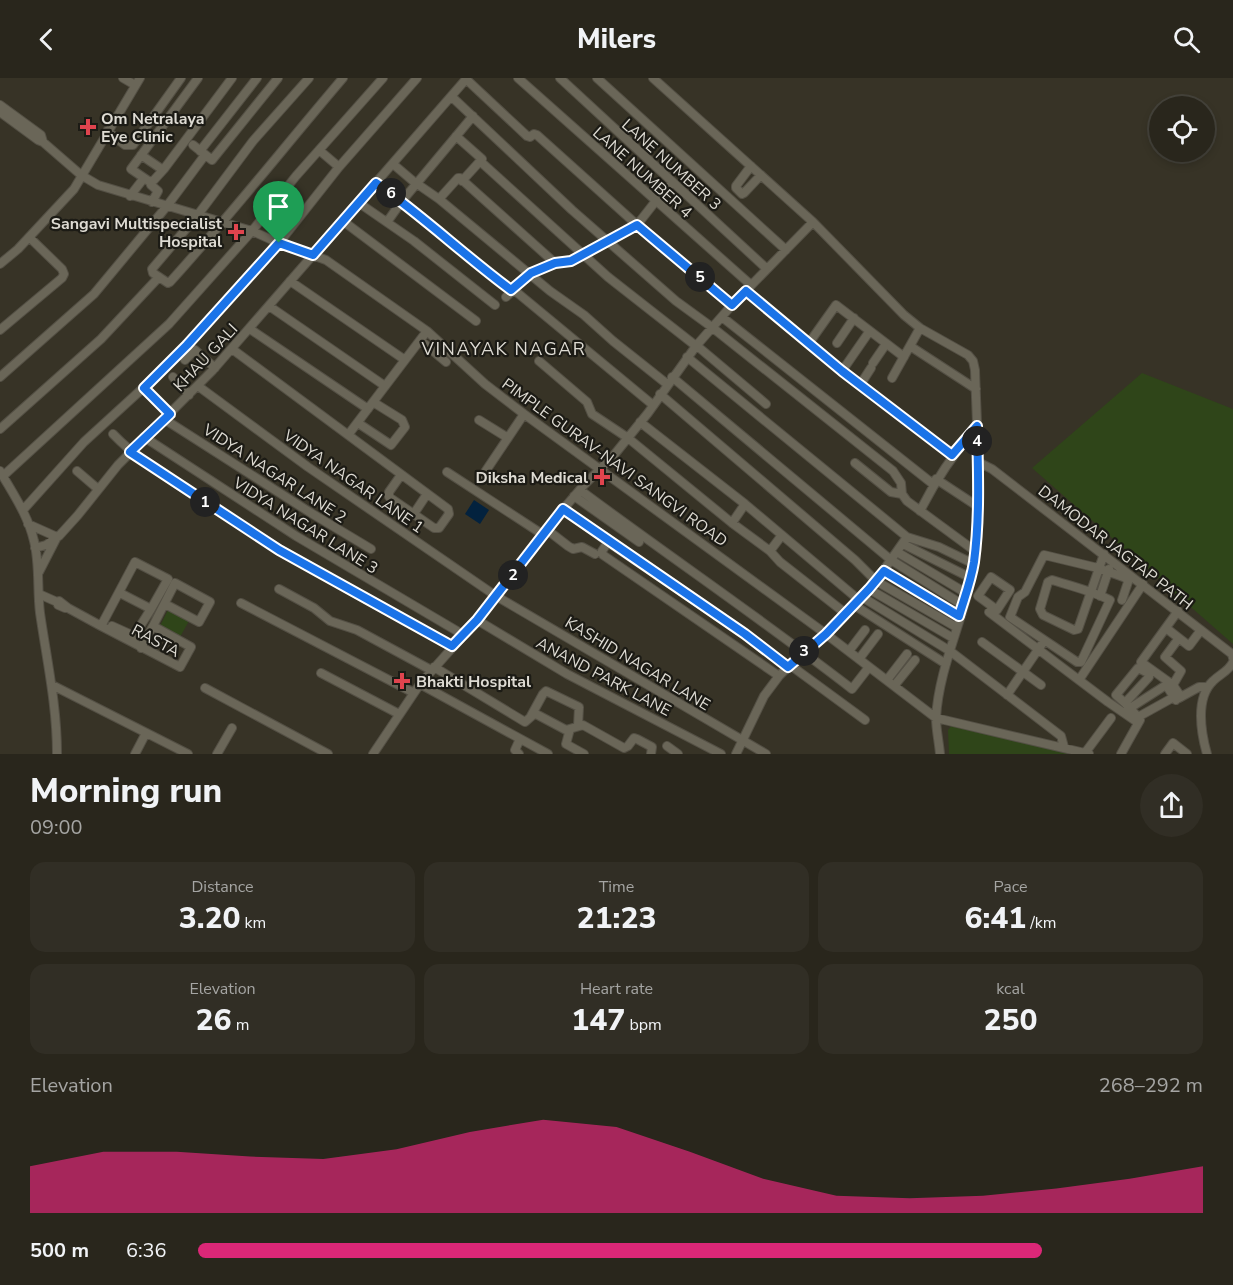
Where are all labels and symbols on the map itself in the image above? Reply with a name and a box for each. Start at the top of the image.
place label: Om Netralaya Eye Clinic [101,108,204,148]
street label: LANE NUMBER 3 [617,114,726,215]
marker: Om Netralaya Eye Clinic [79,118,97,136]
street label: LANE NUMBER 4 [588,122,697,224]
pin: 6 [376,178,406,208]
pin [253,181,304,243]
place label: Sangavi Multispecialist Hospital [51,213,223,253]
marker: Sangavi Multispecialist Hospital [227,223,245,241]
pin: 5 [685,262,715,292]
street label: KHAU GALI [168,319,243,396]
district label: VINAYAK NAGAR [421,337,586,361]
street label: PIMPLE GURAV-NAVI SANGVI ROAD [497,373,732,552]
street label: VIDYA NAGAR LANE 2 [198,419,350,529]
street label: VIDYA NAGAR LANE 1 [278,424,428,539]
pin: 4 [962,426,992,456]
place label: Diksha Medical [475,467,588,489]
marker: Diksha Medical [593,468,611,486]
street label: VIDYA NAGAR LANE 3 [228,472,382,579]
street label: DAMODAR JAGTAP PATH [1033,480,1197,615]
pin: 1 [190,487,220,517]
pin: 2 [498,560,528,590]
street label: KASHID NAGAR LANE [561,612,714,716]
street label: RASTA [128,619,184,663]
street label: ANAND PARK LANE [532,632,675,722]
pin: 3 [789,636,819,666]
place label: Bhakti Hospital [416,671,531,693]
marker: Bhakti Hospital [393,672,411,690]

